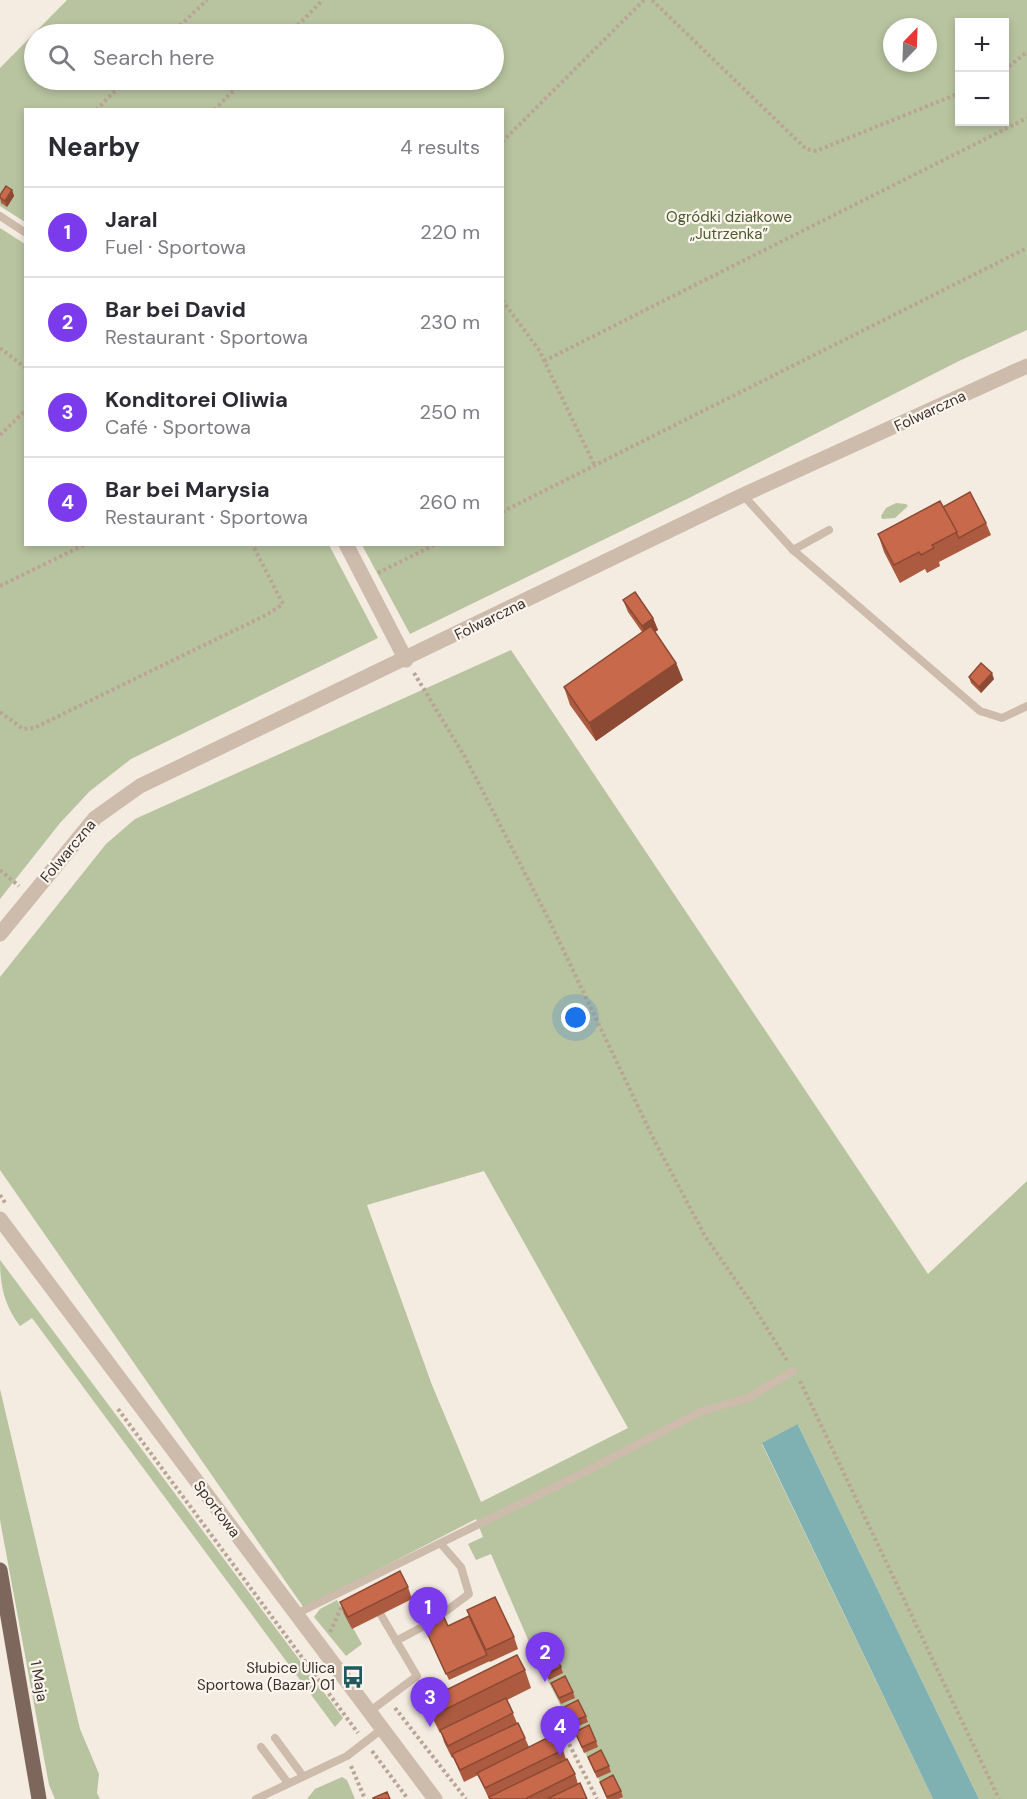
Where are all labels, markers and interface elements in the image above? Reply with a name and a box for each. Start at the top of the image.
north arrow [883,18,937,72]
map controls [955,18,1009,126]
button: + [955,18,1009,72]
search box [24,24,504,90]
icon: search [45,41,78,74]
text: Search here [93,43,214,72]
button: − [955,72,1009,126]
text: Nearby [48,130,140,164]
text: 4 results [400,134,480,160]
text: Jaral [105,205,158,234]
park label: Ogródki działkowe „Jutrzenka” [666,207,792,244]
text: 1 [64,219,71,245]
text: 220 m [420,219,480,245]
text: Fuel · Sportowa [105,234,246,260]
text: Bar bei David [105,295,246,324]
text: 2 [62,309,73,335]
text: 230 m [420,309,480,335]
text: Restaurant · Sportowa [105,324,308,350]
text: Konditorei Oliwia [105,385,288,414]
street label: Folwarczna [891,386,969,436]
text: 3 [61,399,74,425]
text: 250 m [419,399,480,425]
text: Café · Sportowa [105,414,251,440]
text: Bar bei Marysia [105,475,270,504]
text: 4 [61,489,74,515]
text: 260 m [419,489,480,515]
text: Restaurant · Sportowa [105,504,308,530]
street label: Folwarczna [451,593,529,645]
street label: Folwarczna [36,815,100,887]
your location [561,1003,590,1032]
street label: Sportowa [189,1477,245,1541]
pin: 1 [408,1588,448,1637]
pin: 2 [526,1632,564,1682]
place label: Słubice Ulica Sportowa (Bazar) 01 [197,1658,335,1695]
street label: 1 Maja [26,1659,52,1703]
bus stop icon: Słubice Ulica Sportowa (Bazar) 01 [340,1664,366,1690]
pin: 3 [410,1678,450,1727]
pin: 4 [540,1706,580,1756]

